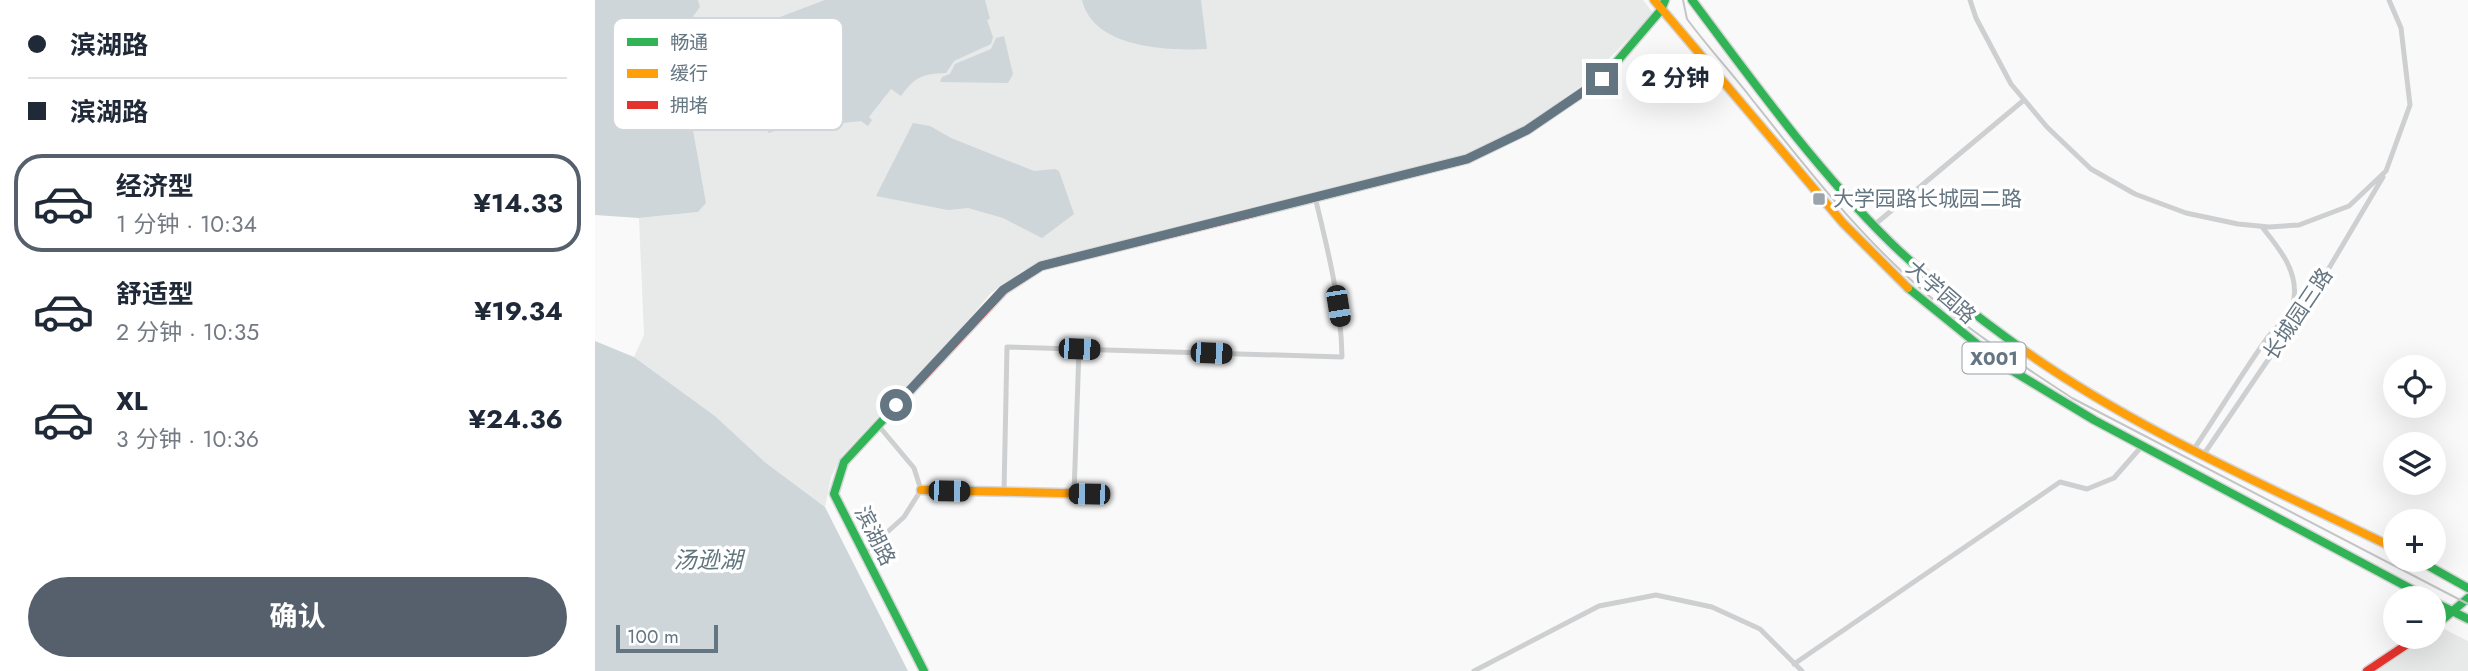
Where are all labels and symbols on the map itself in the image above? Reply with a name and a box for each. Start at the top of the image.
legend [613,18,843,130]
text: 畅通 [670,29,708,56]
callout: 2 分钟 [1627,55,1725,104]
text: 缓行 [670,60,708,87]
route end [1586,63,1618,95]
text: 拥堵 [670,92,708,119]
place label: 大学园路长城园二路 [1833,184,2022,214]
marker: 大学园路长城园二路 [1811,191,1827,207]
street label: 大学园路 [1899,253,1983,331]
street label: 长城园三路 [2256,262,2340,366]
car [1325,284,1352,328]
car [1058,338,1101,360]
car [1190,342,1233,364]
road number: X001 [1963,342,2025,374]
route start [880,389,912,421]
car [928,480,971,502]
car [1068,483,1111,505]
street label: 滨湖路 [847,501,903,571]
water label: 汤逊湖 [674,543,746,577]
scale bar [616,622,717,654]

